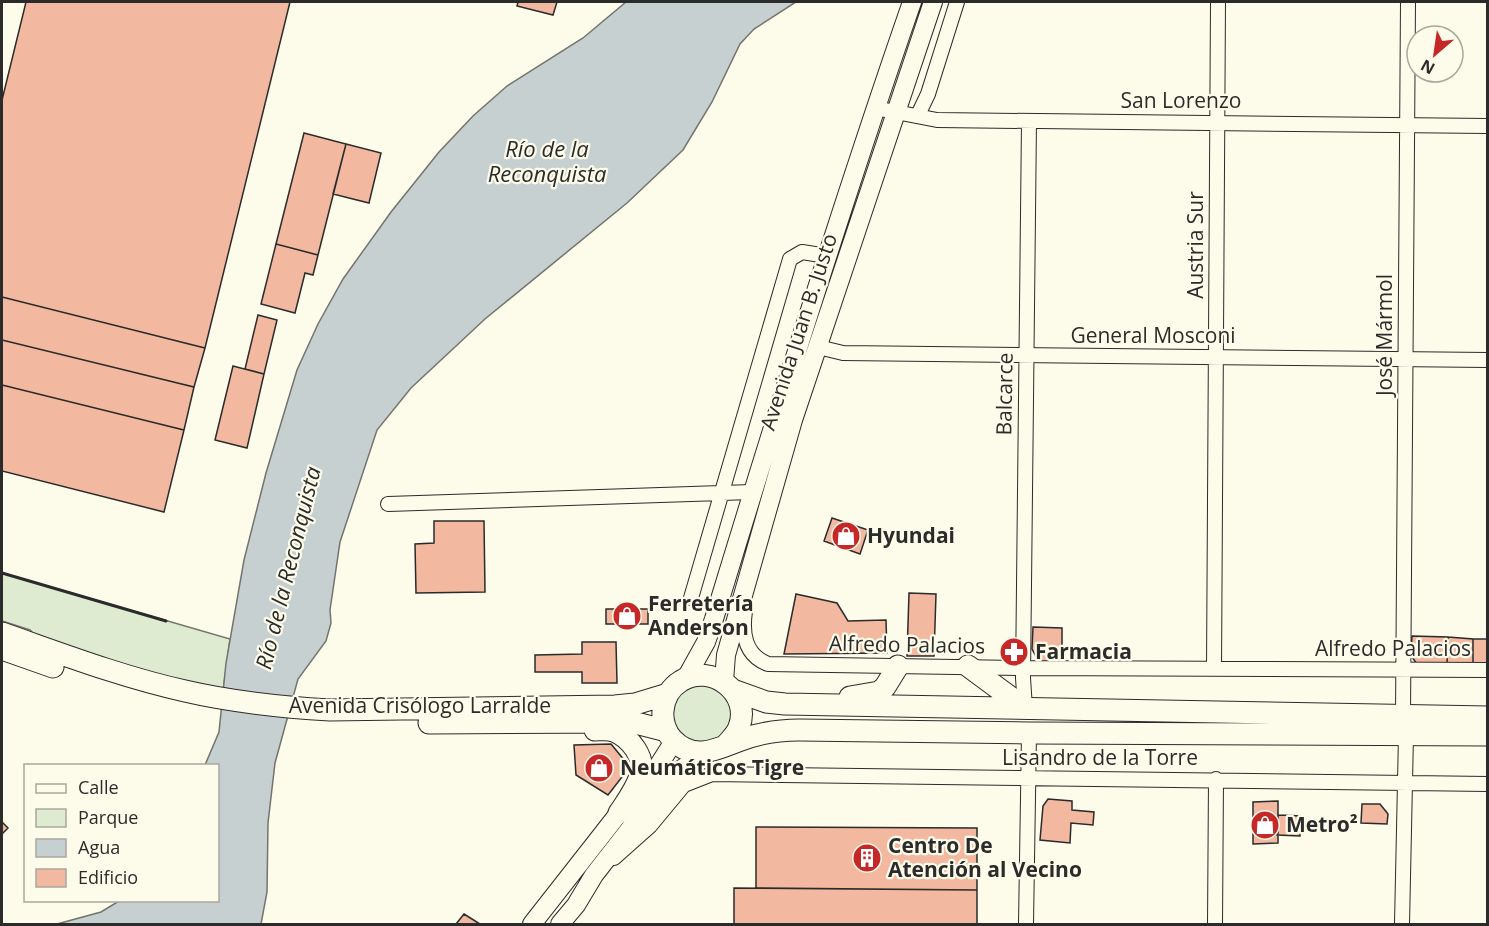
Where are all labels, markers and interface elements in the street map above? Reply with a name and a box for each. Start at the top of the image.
north arrow [1405,24,1465,84]
text: N [1417,54,1439,80]
street label: San Lorenzo [1121,86,1241,114]
water label: Río de la Reconquista [488,133,606,188]
street label: Austria Sur [1181,191,1209,299]
street label: Avenida Juan B. Justo [753,230,843,434]
street label: José Mármol [1370,274,1398,398]
street label: General Mosconi [1070,321,1236,349]
street label: Balcarce [989,352,1019,436]
water label: Río de la Reconquista [247,463,327,672]
shop icon: Hyundai [830,520,862,552]
place label: Hyundai [867,521,955,549]
place label: Ferretería Anderson [648,589,754,641]
shop icon: Ferretería Anderson [611,600,643,632]
street label: Alfredo Palacios [829,629,985,659]
street label: Alfredo Palacios [1315,634,1471,662]
pharmacy icon: Farmacia [998,636,1030,668]
place label: Farmacia [1035,637,1132,665]
street label: Avenida Crisólogo Larralde [289,691,551,719]
street label: Lisandro de la Torre [1002,743,1198,771]
shop icon: Neumáticos Tigre [583,752,615,784]
place label: Neumáticos Tigre [620,753,804,781]
legend [24,764,219,902]
text: Calle [78,775,119,799]
text: Parque [78,805,138,829]
shop icon: Metro² [1249,809,1281,841]
place label: Metro² [1286,810,1358,838]
place label: Centro De Atención al Vecino [888,831,1082,883]
text: Agua [78,835,120,859]
building icon: Centro De Atención al Vecino [851,842,883,874]
text: Edificio [78,865,138,889]

